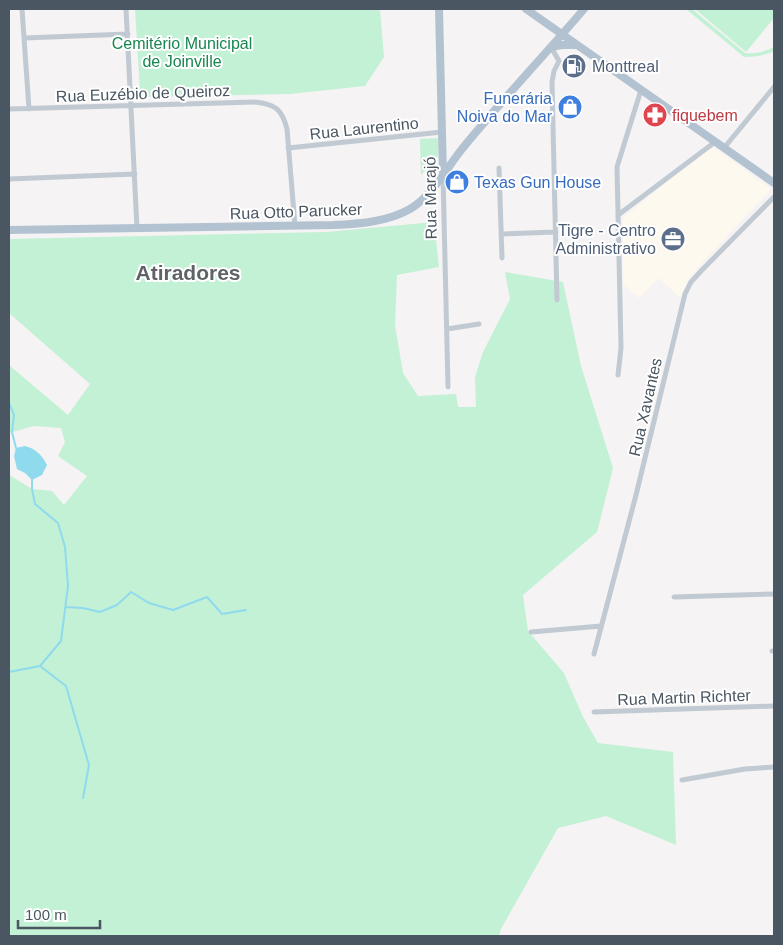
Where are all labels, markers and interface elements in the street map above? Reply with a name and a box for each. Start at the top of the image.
park label: Cemitério Municipal de Joinville [112,35,252,70]
fuel station icon: Monttreal [561,53,587,79]
place label: Monttreal [592,58,659,75]
street label: Rua Euzébio de Queiroz [56,82,230,105]
place label: Funerária Noiva do Mar [457,90,553,125]
shop icon: Funerária Noiva do Mar [557,94,583,120]
pharmacy icon: fiquebem [642,102,668,128]
place label: fiquebem [672,107,738,124]
street label: Rua Laurentino [309,114,419,143]
street label: Rua Marajó [421,156,440,239]
shop icon: Texas Gun House [444,169,470,195]
place label: Texas Gun House [474,174,601,191]
street label: Rua Otto Parucker [230,201,363,222]
place label: Tigre - Centro Administrativo [556,222,656,257]
office icon: Tigre - Centro Administrativo [660,226,686,252]
district label: Atiradores [135,261,241,284]
street label: Rua Xavantes [626,356,665,458]
street label: Rua Martin Richter [617,687,752,708]
scale bar [18,898,100,930]
text: 100 m [25,906,67,923]

